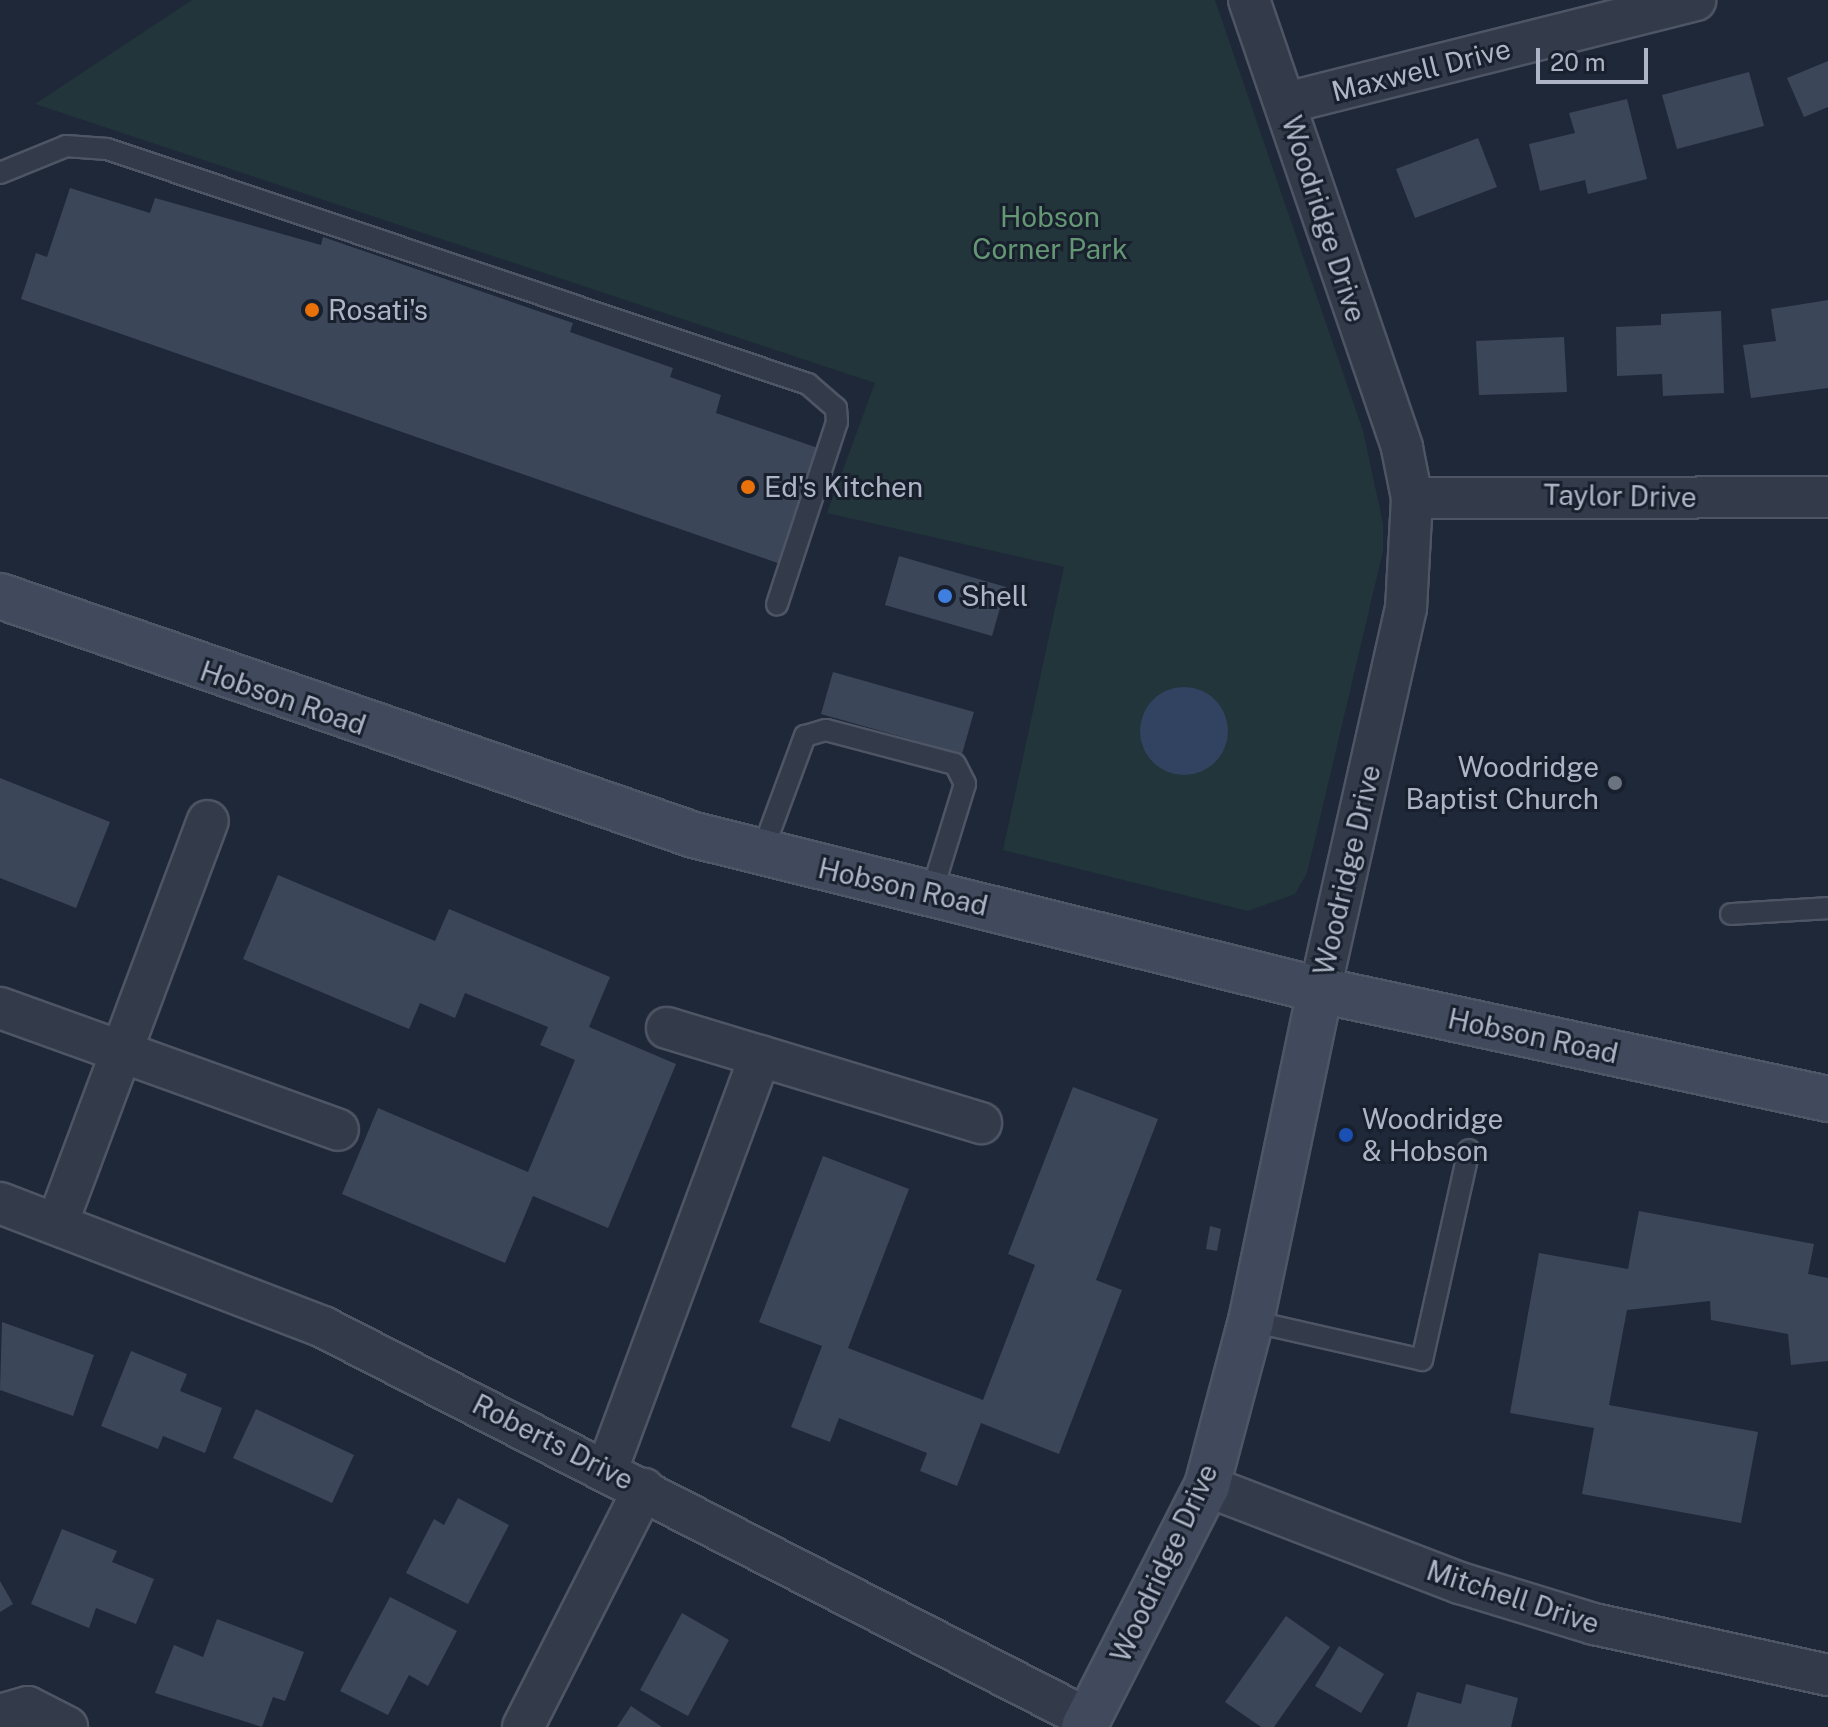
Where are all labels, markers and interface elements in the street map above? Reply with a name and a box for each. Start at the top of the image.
street label: Maxwell Drive [1328,32,1514,108]
scale bar [1540,32,1652,82]
text: 20 m [1550,48,1606,76]
street label: Woodridge Drive [1275,112,1373,326]
park label: Hobson Corner Park [972,200,1128,266]
place label: Rosati's [328,293,428,327]
marker: Rosati's [303,301,321,319]
place label: Ed's Kitchen [764,470,923,504]
marker: Ed's Kitchen [739,478,757,496]
street label: Taylor Drive [1543,478,1697,514]
place label: Shell [961,579,1028,613]
marker: Shell [936,587,954,605]
street label: Hobson Road [196,654,370,742]
place label: Woodridge Baptist Church [1406,750,1599,816]
street label: Woodridge Drive [1306,761,1388,979]
marker: Woodridge Baptist Church [1606,774,1624,792]
street label: Hobson Road [815,851,991,923]
street label: Hobson Road [1445,1002,1621,1070]
place label: Woodridge & Hobson [1362,1102,1503,1168]
marker: Woodridge & Hobson [1337,1126,1355,1144]
street label: Roberts Drive [467,1387,639,1497]
street label: Woodridge Drive [1103,1458,1225,1668]
street label: Mitchell Drive [1422,1553,1604,1641]

